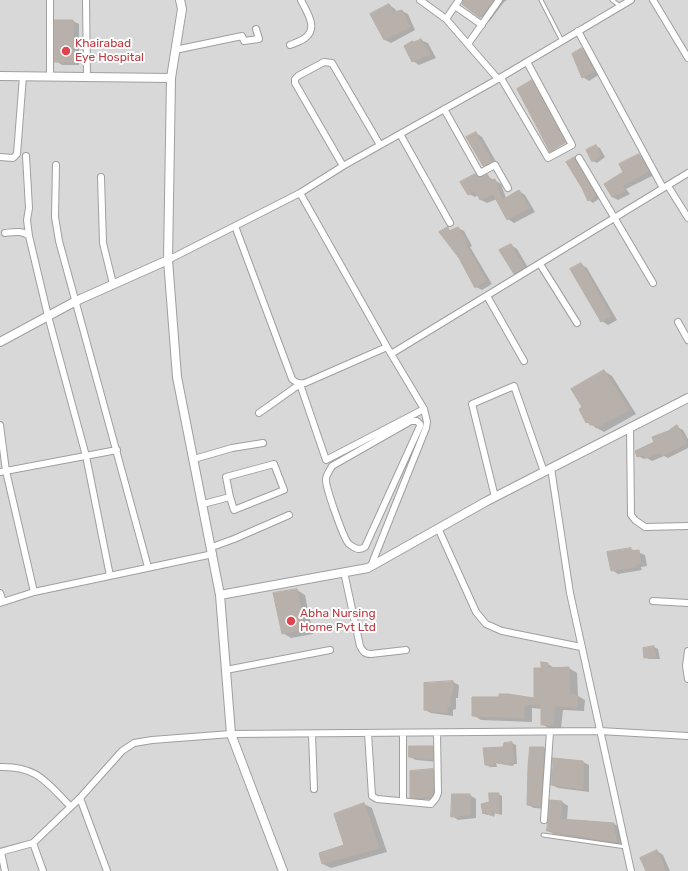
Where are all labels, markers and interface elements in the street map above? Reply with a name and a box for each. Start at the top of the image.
place label: Khairabad Eye Hospital [75,37,144,65]
marker: Khairabad Eye Hospital [60,45,72,57]
place label: Abha Nursing Home Pvt Ltd [300,607,376,635]
marker: Abha Nursing Home Pvt Ltd [285,615,297,627]

